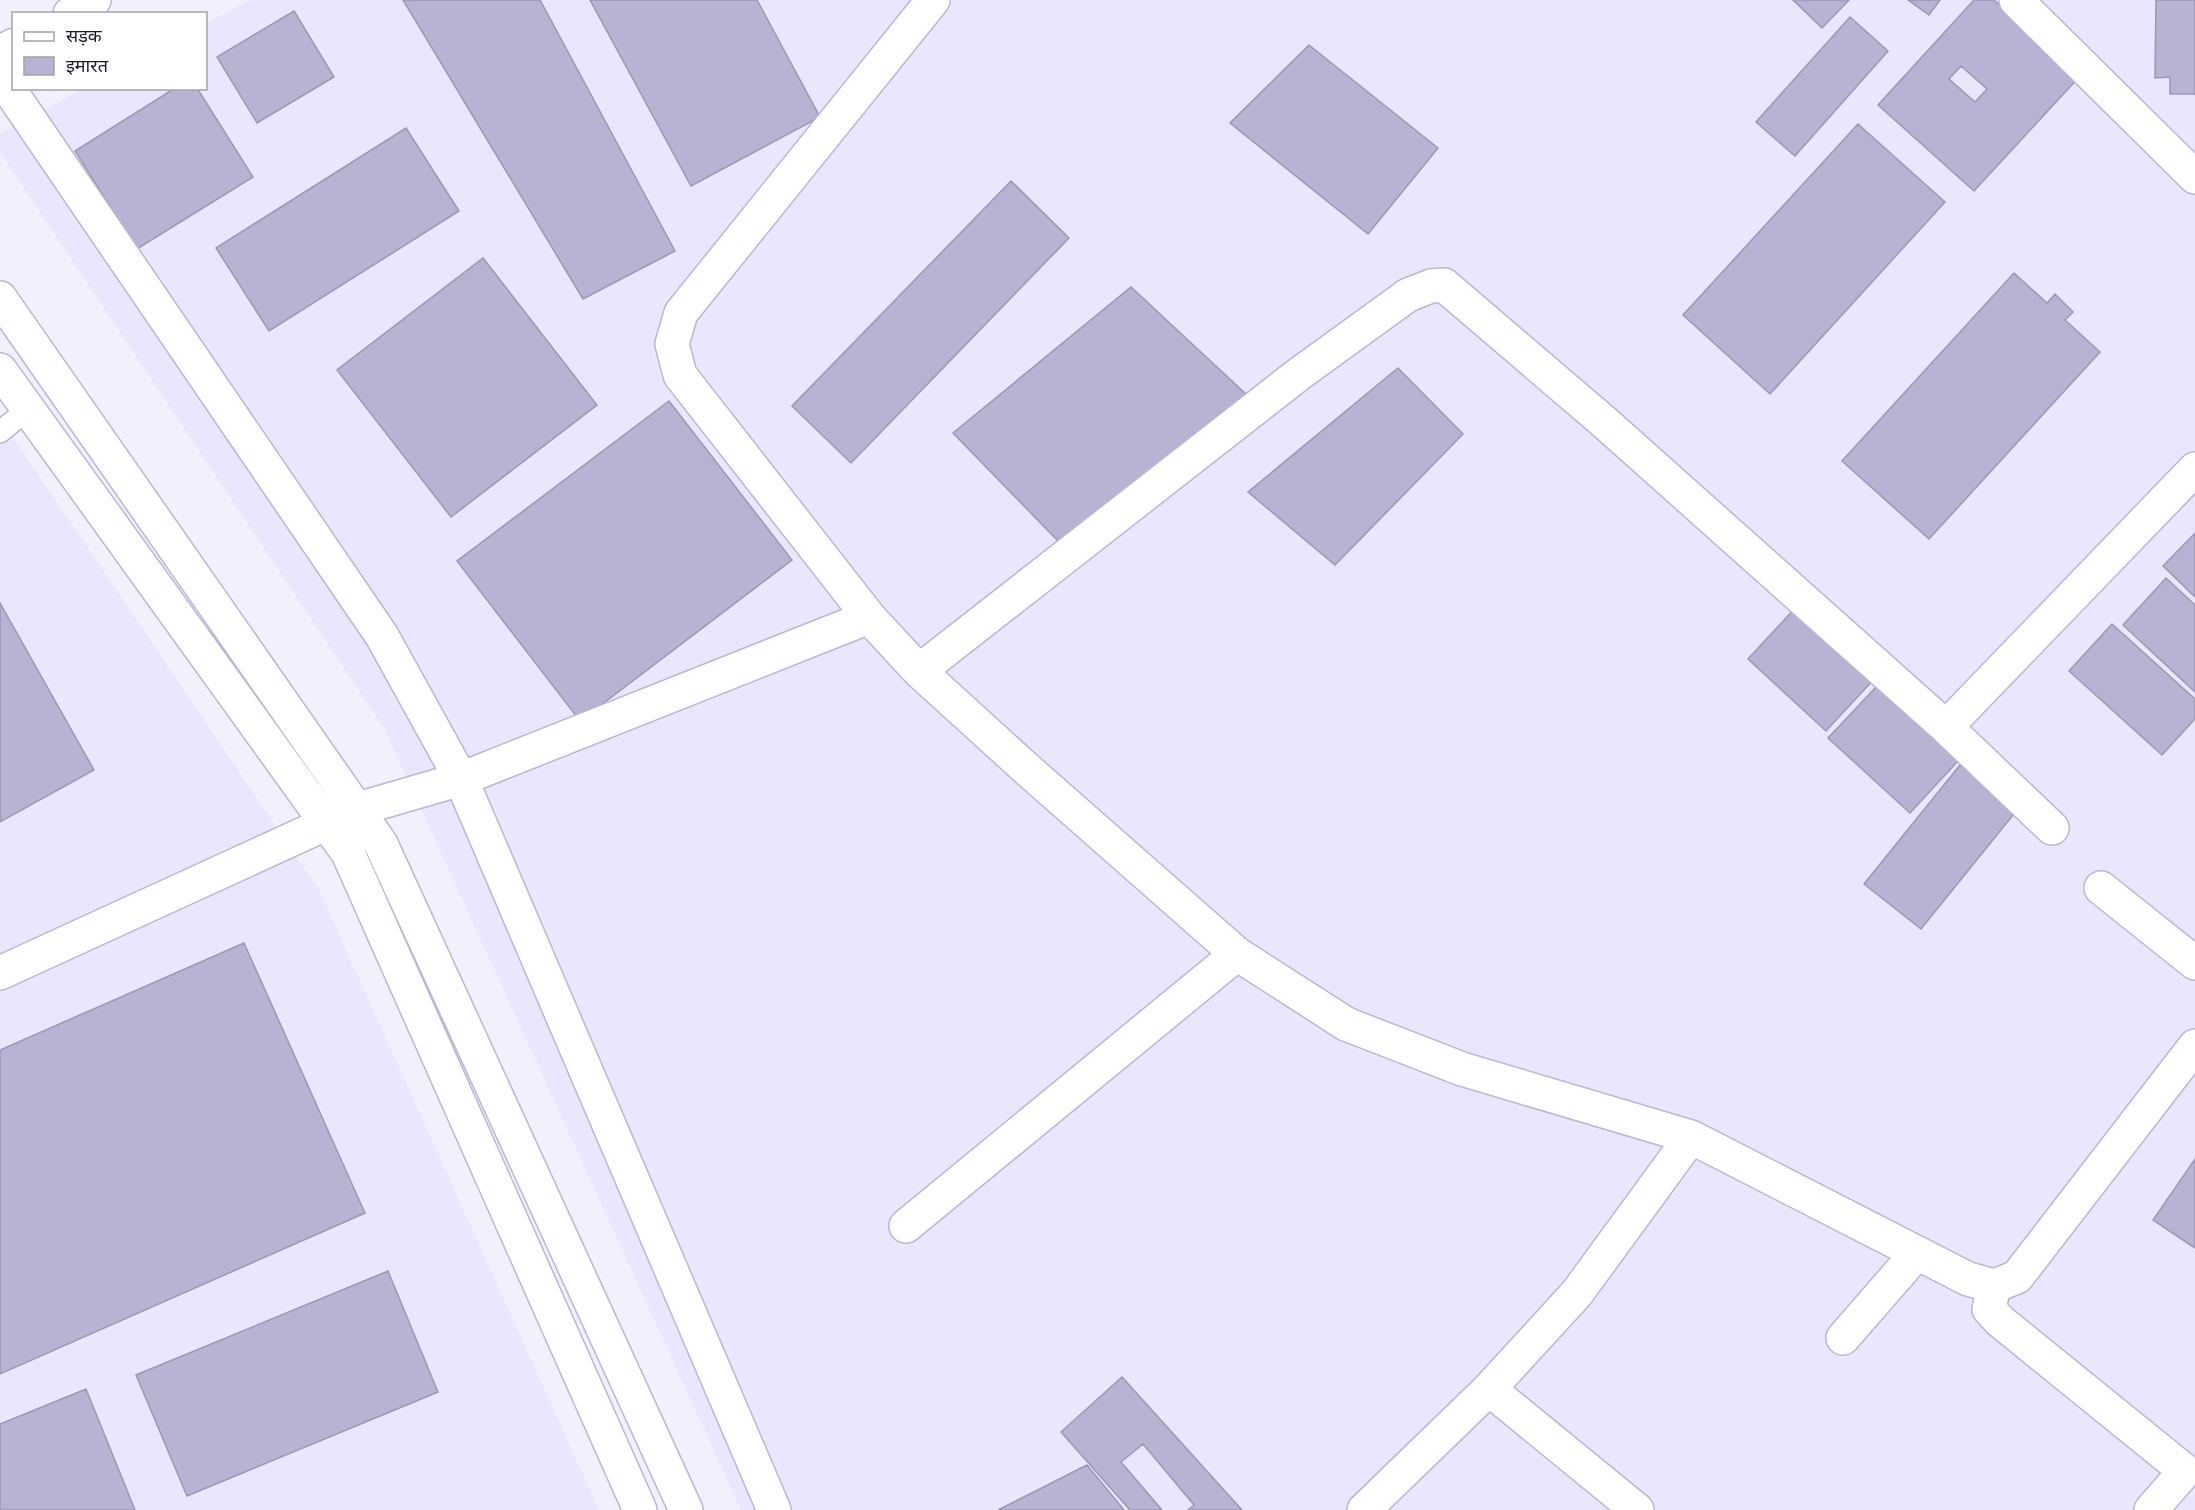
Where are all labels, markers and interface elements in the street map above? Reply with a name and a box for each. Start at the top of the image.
legend [12,12,207,90]
text: सड़क [66,23,103,49]
text: इमारत [66,53,109,79]

